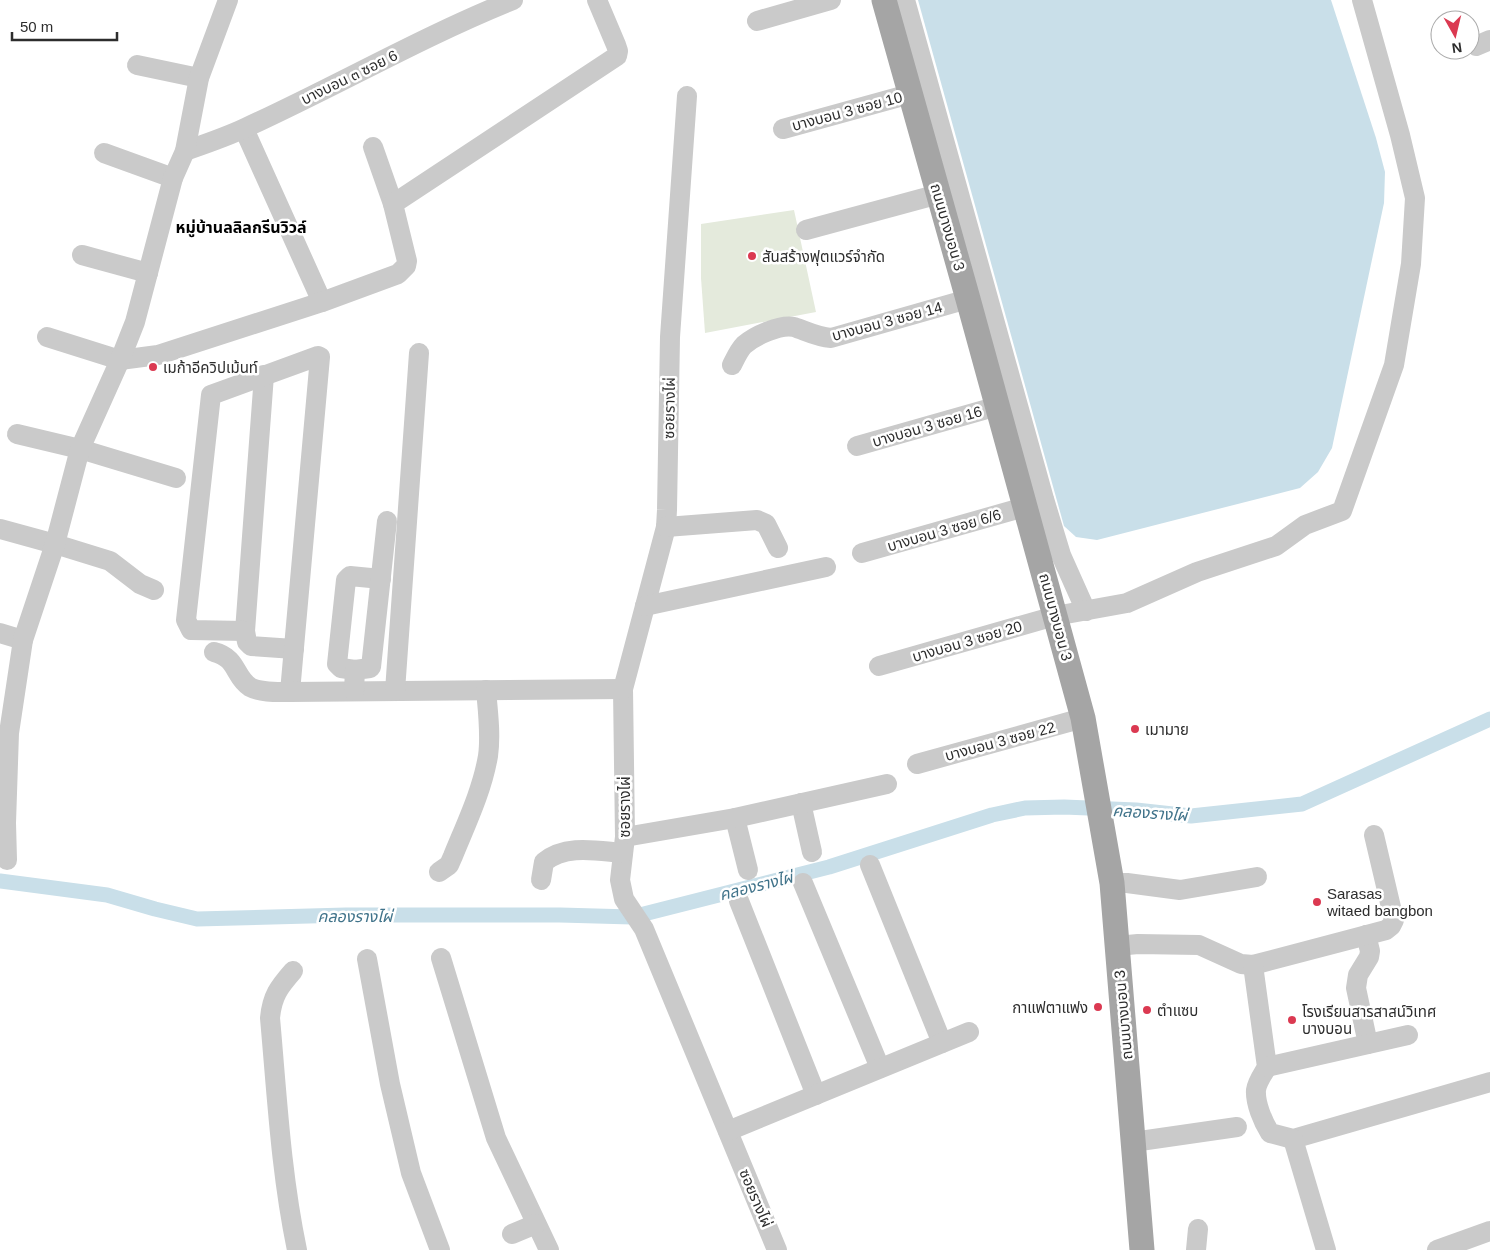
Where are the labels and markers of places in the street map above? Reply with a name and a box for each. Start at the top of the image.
place label: สันสร้างฟุตแวร์จำกัด [762,248,885,266]
marker: สันสร้างฟุตแวร์จำกัด [746,250,758,262]
place label: เมก้าอีควิปเม้นท์ [163,359,258,376]
marker: เมก้าอีควิปเม้นท์ [147,361,159,373]
place label: เมามาย [1145,721,1189,738]
marker: เมามาย [1129,723,1141,735]
place label: Sarasas witaed bangbon [1326,885,1433,919]
marker: Sarasas witaed bangbon [1311,896,1323,908]
place label: กาแฟตาแฟง [1012,999,1088,1016]
marker: กาแฟตาแฟง [1092,1001,1104,1013]
place label: ตำแซบ [1157,1002,1198,1019]
place label: โรงเรียนสารสาสน์วิเทศ บางบอน [1302,1003,1436,1037]
marker: ตำแซบ [1141,1004,1153,1016]
marker: โรงเรียนสารสาสน์วิเทศ บางบอน [1286,1014,1298,1026]

